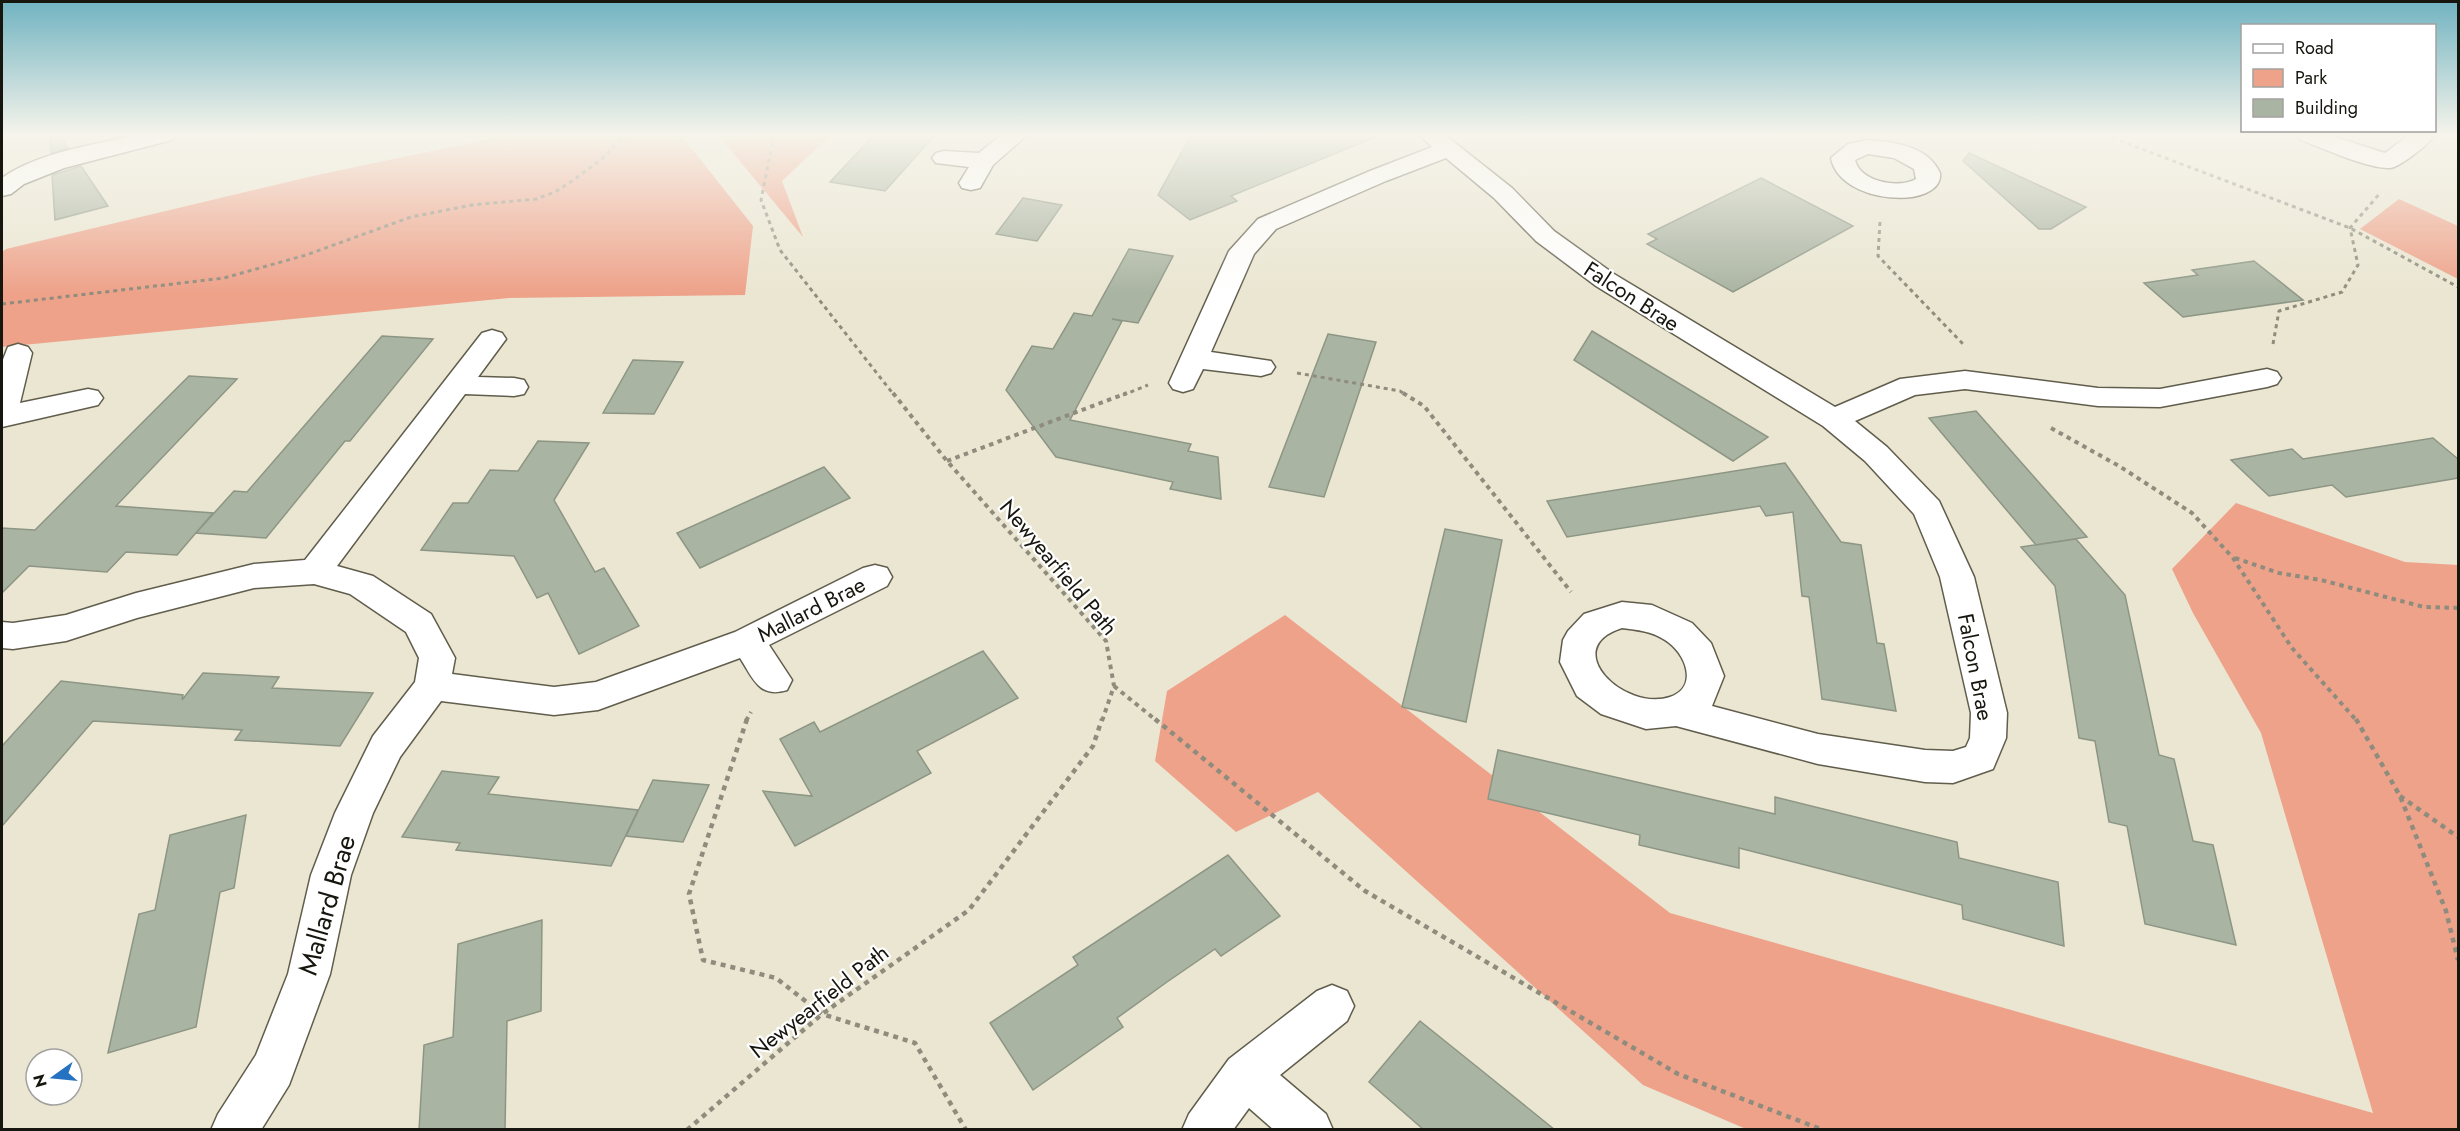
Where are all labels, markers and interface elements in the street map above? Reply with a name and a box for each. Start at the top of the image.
legend [2241,24,2436,132]
text: Road [2295,35,2334,61]
text: Park [2295,65,2327,91]
text: Building [2295,95,2358,121]
street label: Falcon Brae [1578,253,1686,339]
street label: Newyearfield Path [992,492,1126,642]
street label: Mallard Brae [751,568,871,650]
street label: Falcon Brae [1950,611,2002,723]
street label: Mallard Brae [288,830,365,980]
street label: Newyearfield Path [743,936,895,1066]
north arrow [24,1047,84,1107]
text: N [27,1072,53,1090]

